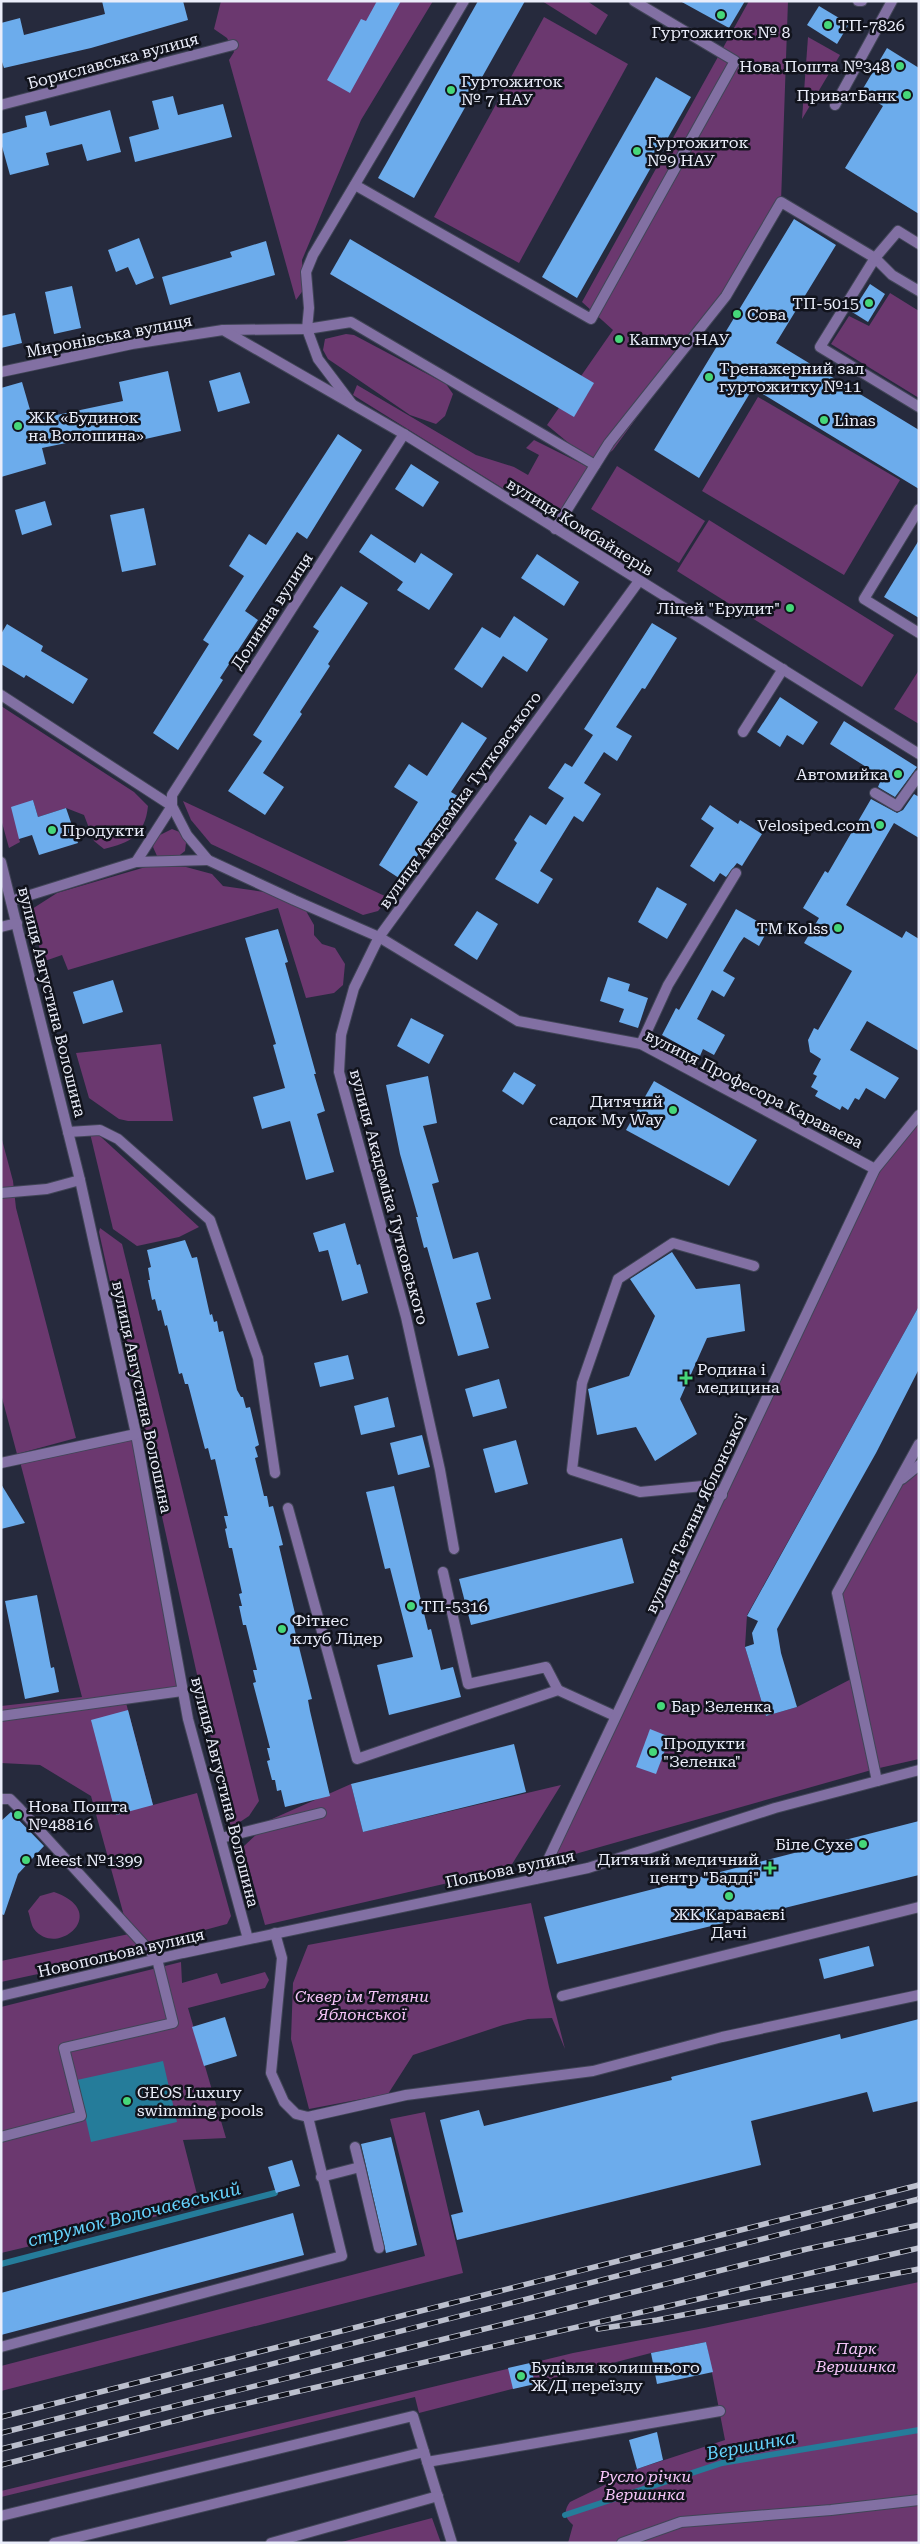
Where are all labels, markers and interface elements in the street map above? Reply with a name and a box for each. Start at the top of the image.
marker: Гуртожиток № 8 [715,9,727,21]
place label: ТП-7826 [838,16,905,35]
marker: ТП-7826 [822,19,834,31]
place label: Гуртожиток № 8 [652,23,791,42]
street label: Бориславська вулиця [25,29,201,93]
place label: Нова Пошта №348 [739,57,890,76]
marker: Нова Пошта №348 [894,60,906,72]
place label: Гуртожиток № 7 НАУ [461,72,563,109]
marker: Гуртожиток № 7 НАУ [445,84,457,96]
place label: ПриватБанк [797,86,897,105]
marker: ПриватБанк [901,89,913,101]
place label: Гуртожиток №9 НАУ [647,133,749,170]
marker: Гуртожиток №9 НАУ [631,145,643,157]
place label: ТП-5015 [792,294,859,313]
marker: ТП-5015 [863,297,875,309]
place label: Сова [747,305,786,324]
marker: Сова [731,308,743,320]
street label: Миронівська вулиця [24,311,194,361]
place label: Капмус НАУ [629,330,729,349]
marker: Капмус НАУ [613,333,625,345]
place label: Тренажерний зал гуртожитку №11 [719,359,865,396]
marker: Тренажерний зал гуртожитку №11 [703,371,715,383]
place label: ЖК «Будинок на Волошина» [28,408,144,445]
place label: Linas [834,411,876,430]
marker: Linas [818,414,830,426]
marker: ЖК «Будинок на Волошина» [12,420,24,432]
street label: вулиця Комбайнерів [503,474,657,580]
street label: Долинна вулиця [227,549,317,673]
place label: Ліцей "Ерудит" [657,599,780,618]
marker: Ліцей "Ерудит" [784,602,796,614]
street label: вулиця Академіка Тутковського [375,688,545,912]
place label: Автомийка [796,765,888,784]
marker: Автомийка [892,768,904,780]
place label: Velosiped.com [757,816,870,835]
marker: Velosiped.com [874,819,886,831]
place label: Продукти [62,821,145,840]
marker: Продукти [46,824,58,836]
street label: вулиця Августина Волошина [14,885,90,1120]
place label: TM Kolss [757,919,828,938]
marker: TM Kolss [832,922,844,934]
street label: вулиця Професора Караваєва [642,1026,866,1152]
street label: вулиця Академіка Тутковського [346,1067,432,1327]
place label: Дитячий садок My Way [549,1092,664,1129]
marker: Дитячий садок My Way [667,1104,679,1116]
street label: вулиця Августина Волошина [108,1279,176,1515]
place label: Родина і медицина [697,1360,780,1397]
marker: Родина і медицина [679,1371,693,1385]
street label: вулиця Тетяни Яблонської [642,1412,750,1616]
place label: ТП-5316 [421,1597,488,1616]
marker: ТП-5316 [405,1600,417,1612]
place label: Фітнес клуб Лідер [292,1611,383,1648]
marker: Фітнес клуб Лідер [276,1623,288,1635]
street label: вулиця Августина Волошина [187,1675,263,1910]
place label: Бар Зеленка [671,1697,772,1716]
marker: Бар Зеленка [655,1700,667,1712]
place label: Продукти "Зеленка" [663,1734,746,1771]
marker: Продукти "Зеленка" [647,1746,659,1758]
place label: Нова Пошта №48816 [28,1797,128,1834]
marker: Нова Пошта №48816 [12,1809,24,1821]
place label: Біле Сухе [775,1835,853,1854]
marker: Біле Сухе [857,1838,869,1850]
street label: Польова вулиця [444,1846,576,1892]
place label: Дитячий медичний центр "Бадді" [598,1850,759,1887]
place label: Meest №1399 [36,1851,142,1870]
marker: Meest №1399 [20,1854,32,1866]
marker: Дитячий медичний центр "Бадді" [763,1861,777,1875]
marker: ЖК Караваєві Дачі [723,1890,735,1902]
place label: ЖК Караваєві Дачі [673,1905,785,1942]
street label: Новопольова вулиця [36,1925,206,1981]
park label: Сквер ім Тетяни Яблонської [295,1987,429,2024]
place label: GEOS Luxury swimming pools [137,2083,264,2120]
marker: GEOS Luxury swimming pools [121,2095,133,2107]
water label: струмок Волочаєвський [25,2177,243,2251]
park label: Парк Вершинка [815,2339,897,2376]
place label: Будівля колишнього Ж/Д переїзду [531,2358,700,2395]
marker: Будівля колишнього Ж/Д переїзду [515,2370,527,2382]
water label: Вершинка [704,2426,798,2464]
park label: Русло річки Вершинка [598,2467,691,2504]

